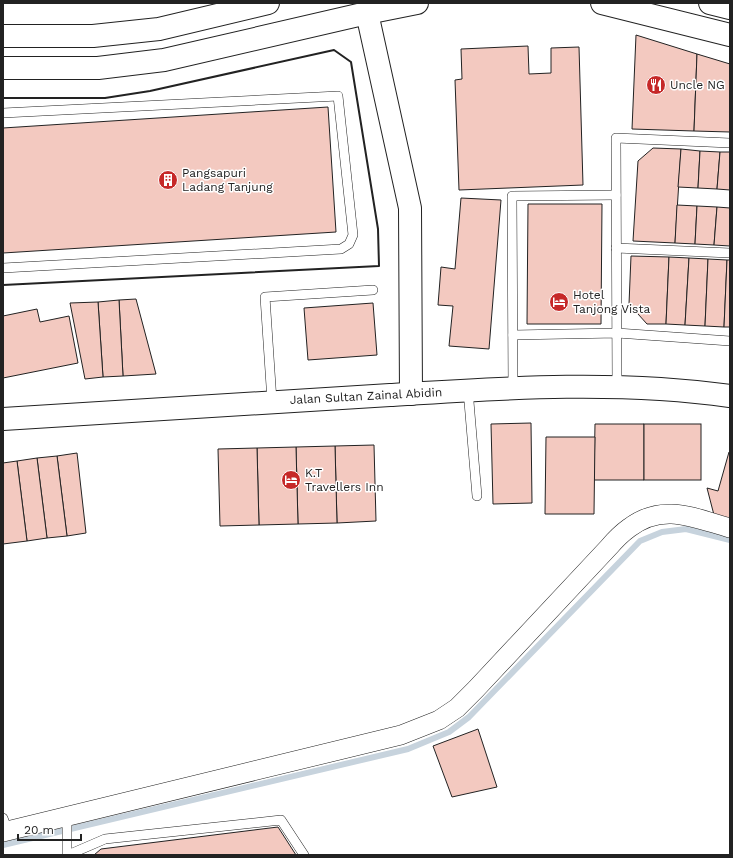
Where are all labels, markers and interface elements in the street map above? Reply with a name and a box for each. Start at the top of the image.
restaurant icon: Uncle NG [645,74,667,96]
place label: Uncle NG [670,78,725,92]
place label: Pangsapuri Ladang Tanjung [182,166,273,194]
building icon: Pangsapuri Ladang Tanjung [157,169,179,191]
place label: Hotel Tanjong Vista [573,288,650,316]
hotel icon: Hotel Tanjong Vista [548,291,570,313]
street label: Jalan Sultan Zainal Abidin [289,385,443,407]
place label: K.T Travellers Inn [305,466,384,494]
hotel icon: K.T Travellers Inn [280,469,302,491]
scale bar [18,816,81,842]
text: 20 m [24,823,54,837]

